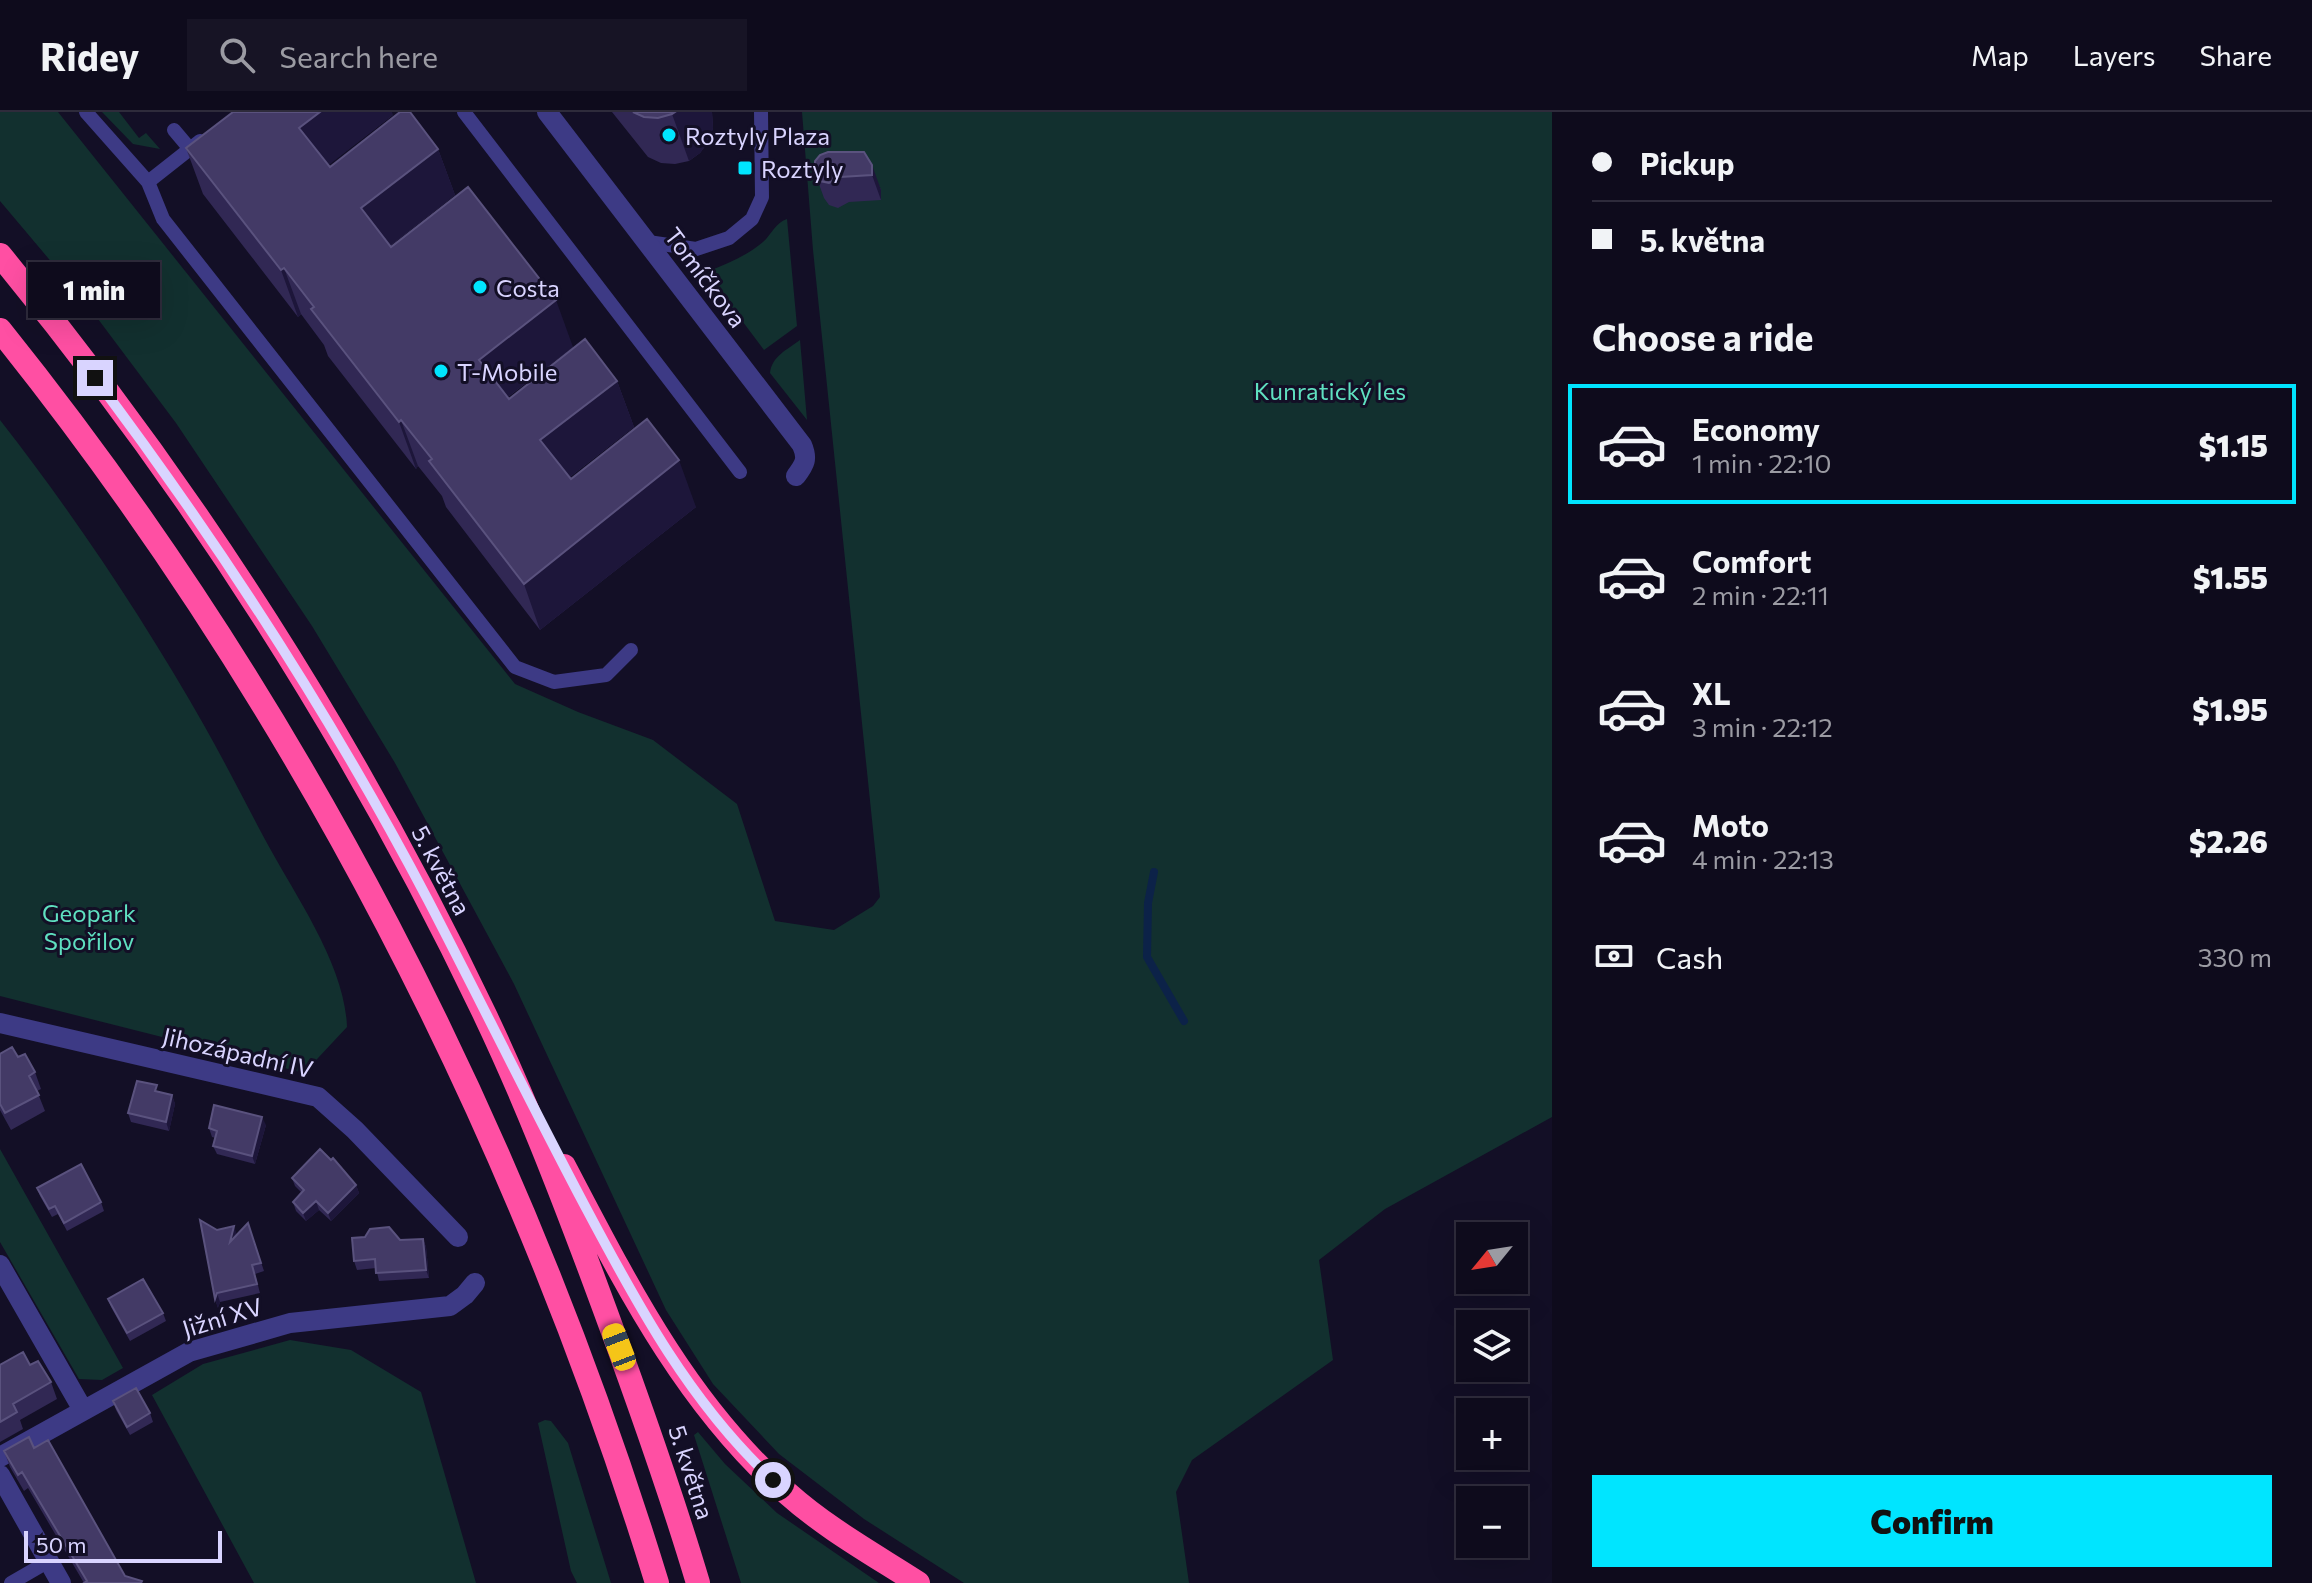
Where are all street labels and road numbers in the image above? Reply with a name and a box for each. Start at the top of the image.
street label: Tomíčkova [659,221,753,333]
street label: 5. května [406,820,478,920]
street label: Jihozápadní IV [160,1021,316,1083]
street label: Jižní XV [178,1291,266,1343]
street label: 5. května [663,1421,721,1523]

